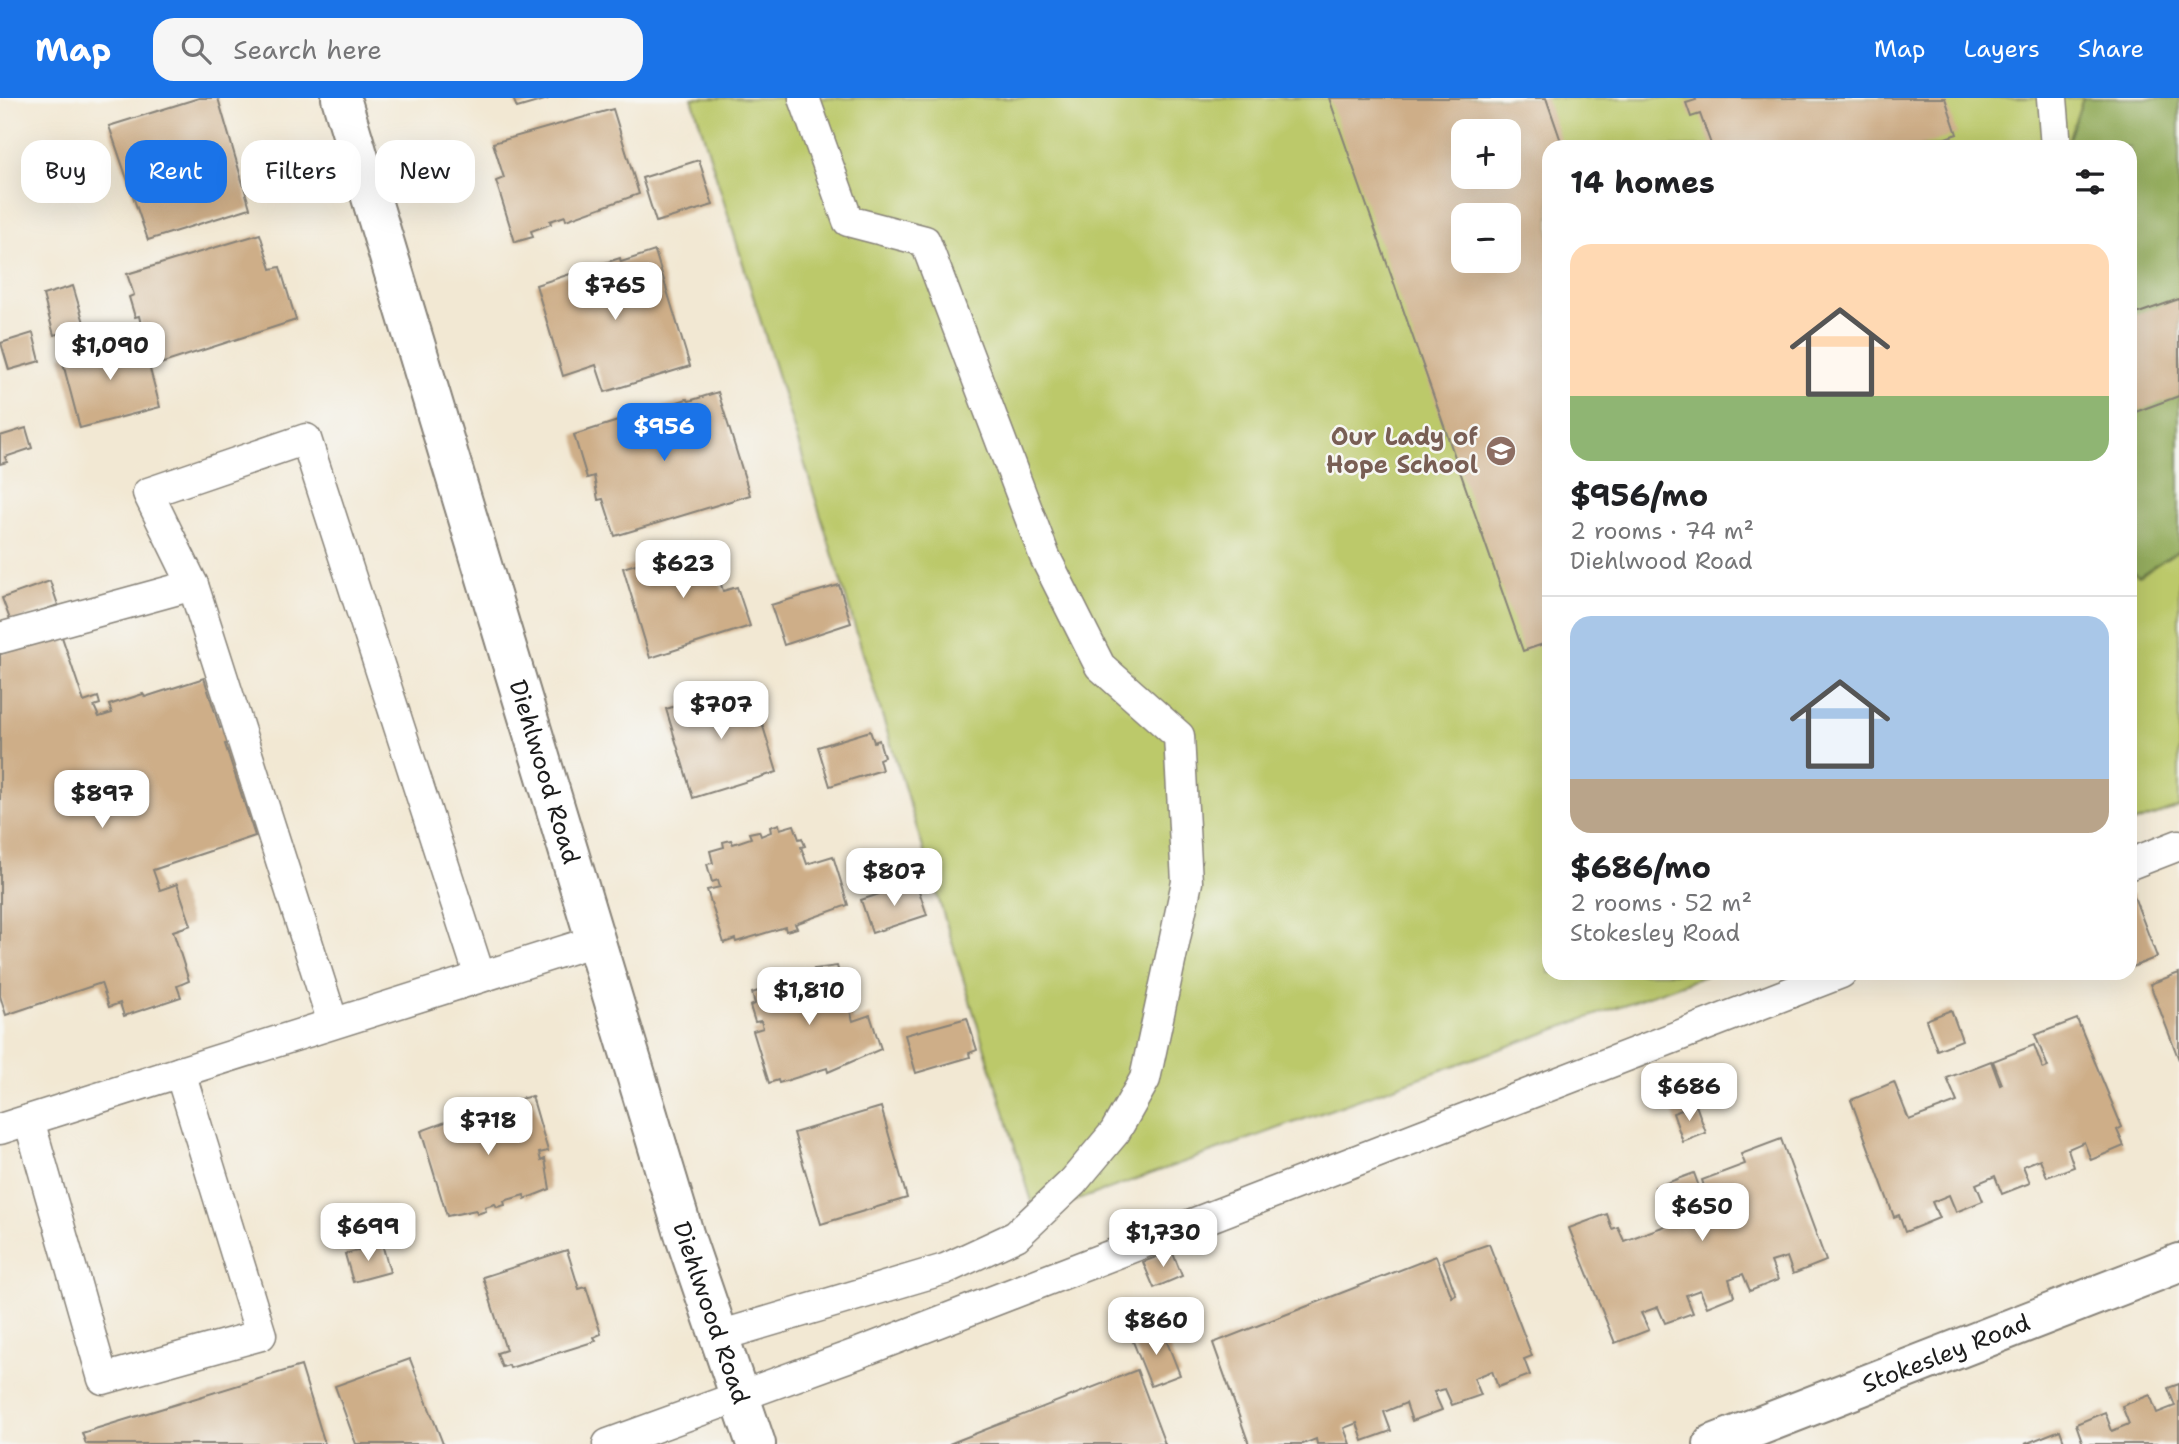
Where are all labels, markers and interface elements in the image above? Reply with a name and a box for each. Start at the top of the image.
search box [153,18,643,81]
text: Map [35,27,111,72]
icon: search [177,30,215,68]
text: Search here [233,32,382,67]
text: Map [1874,33,1925,65]
text: Layers [1963,33,2040,65]
text: Share [2078,33,2144,65]
map controls [1451,119,1521,273]
button: + [1451,119,1521,189]
chip: Buy [21,140,111,203]
chip: Rent [125,140,227,203]
chip: Filters [241,140,361,203]
chip: New [375,140,475,203]
text: 14 homes [1570,162,1715,203]
icon: filters [2071,163,2109,201]
button: − [1451,203,1521,273]
pin: $765 [574,262,656,322]
text: $765 [584,270,646,300]
icon: home [1777,289,1903,415]
pin: $1,090 [53,322,167,382]
text: $1,090 [71,330,149,360]
pin: $956 [623,404,705,463]
text: $956 [633,411,695,441]
place label: Our Lady of Hope School [1326,421,1478,481]
school or university icon: Our Lady of Hope School [1484,434,1518,468]
text: $956/mo [1570,475,1708,516]
text: 2 rooms · 74 m² [1570,516,1754,546]
pin: $623 [642,540,724,600]
text: Diehlwood Road [1570,546,1753,576]
text: $623 [651,548,715,578]
icon: home [1777,661,1903,787]
street label: Diehlwood Road [502,676,587,868]
pin: $707 [680,682,762,741]
text: $707 [689,689,753,719]
pin: $897 [61,770,143,830]
text: $897 [70,778,134,808]
text: $686/mo [1570,847,1711,888]
pin: $807 [853,848,935,908]
text: $807 [862,856,926,886]
text: 2 rooms · 52 m² [1570,888,1752,918]
text: Stokesley Road [1570,918,1740,948]
pin: $1,810 [752,968,866,1027]
text: $1,810 [773,975,845,1005]
pin: $686 [1648,1063,1730,1123]
text: $686 [1657,1071,1721,1101]
pin: $718 [447,1098,529,1157]
text: $718 [459,1105,517,1135]
pin: $650 [1661,1184,1743,1243]
text: $650 [1671,1191,1733,1221]
pin: $699 [327,1204,409,1263]
pin: $1,730 [1106,1210,1220,1269]
text: $699 [337,1211,399,1241]
text: $1,730 [1125,1217,1201,1247]
street label: Diehlwood Road [665,1218,757,1408]
pin: $860 [1115,1298,1197,1357]
text: $860 [1124,1305,1188,1335]
street label: Stokesley Road [1857,1306,2035,1401]

